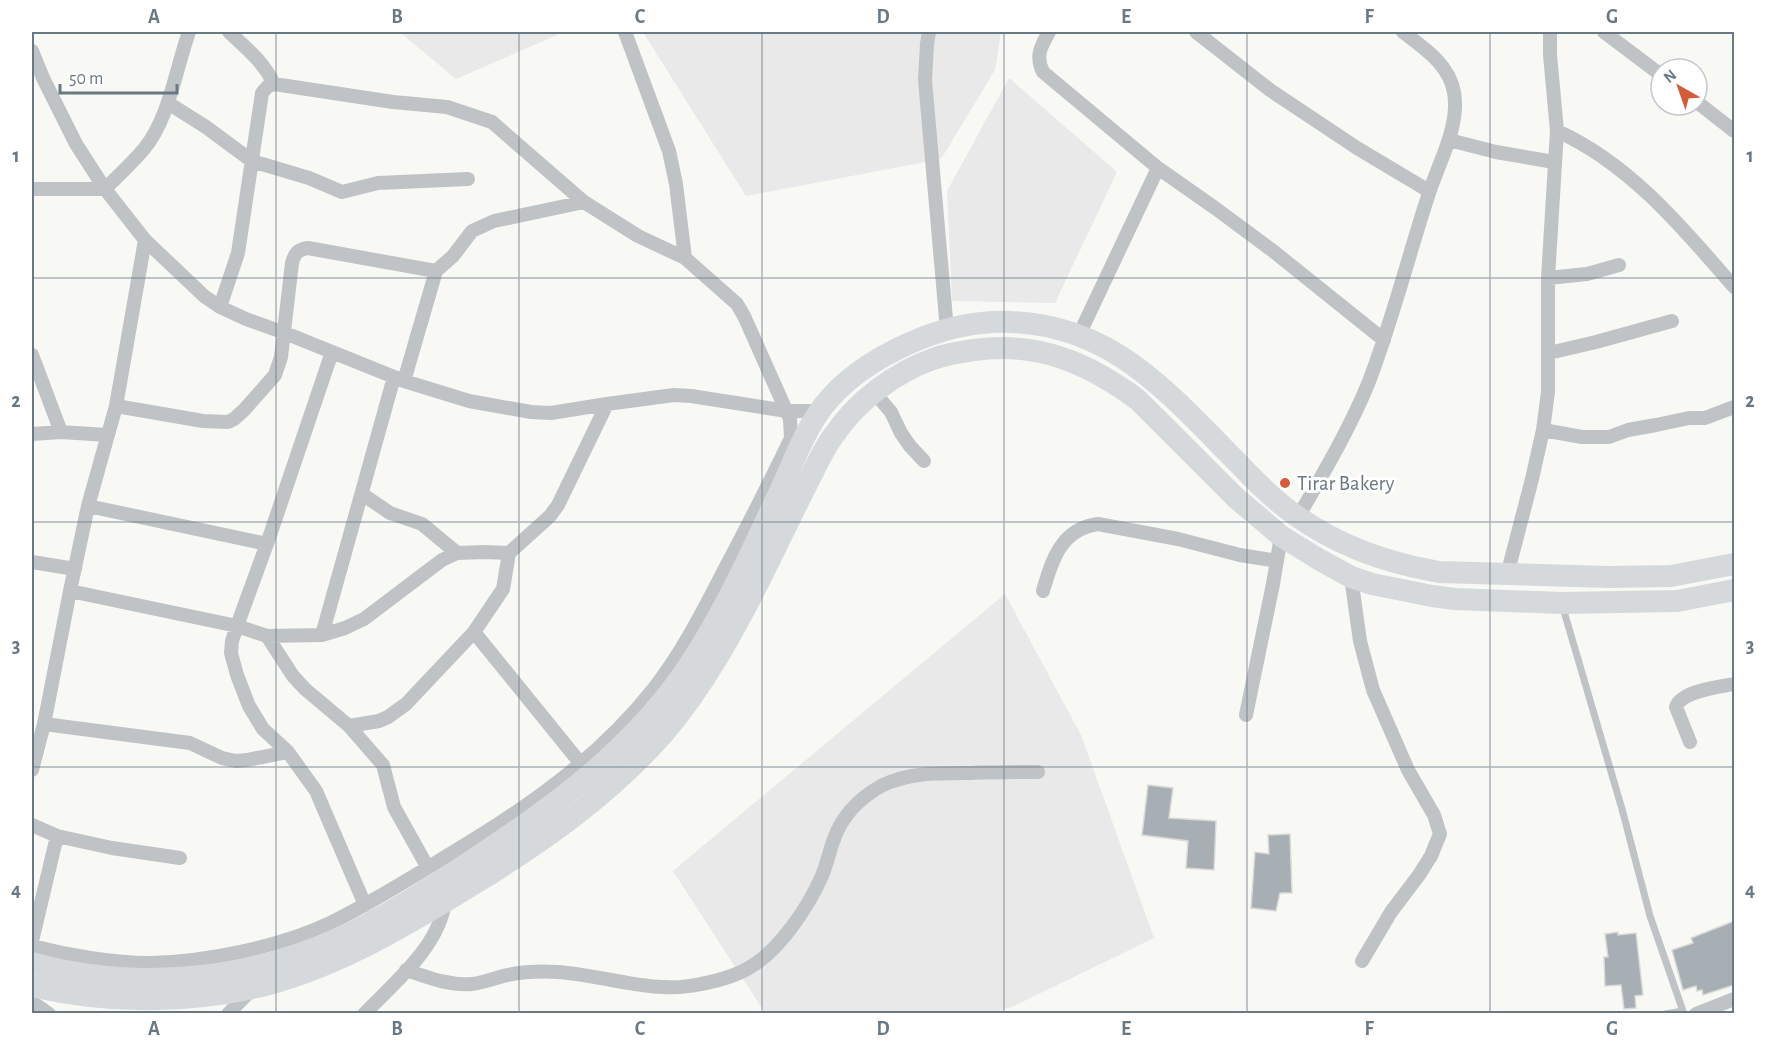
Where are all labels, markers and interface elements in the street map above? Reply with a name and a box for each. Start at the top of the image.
text: A [148,7,160,27]
text: B [391,7,403,27]
text: C [635,7,646,27]
text: D [876,7,890,27]
text: E [1121,7,1131,27]
text: F [1364,7,1374,27]
text: G [1606,7,1618,27]
scale bar [60,57,177,95]
north arrow [1649,57,1709,117]
text: N [1661,67,1679,86]
text: 50 m [69,70,103,88]
text: 1 [12,146,20,166]
text: 1 [1746,146,1754,166]
text: 2 [11,391,21,411]
text: 2 [1745,391,1755,411]
place label: Tirar Bakery [1297,473,1395,494]
marker: Tirar Bakery [1278,476,1292,490]
text: 3 [12,636,20,656]
text: 3 [1746,636,1754,656]
text: 4 [11,880,21,900]
text: 4 [1745,880,1755,900]
text: A [148,1019,160,1039]
text: B [391,1019,403,1039]
text: C [635,1019,646,1039]
text: D [876,1019,890,1039]
text: E [1121,1019,1131,1039]
text: F [1364,1019,1374,1039]
text: G [1606,1019,1618,1039]

